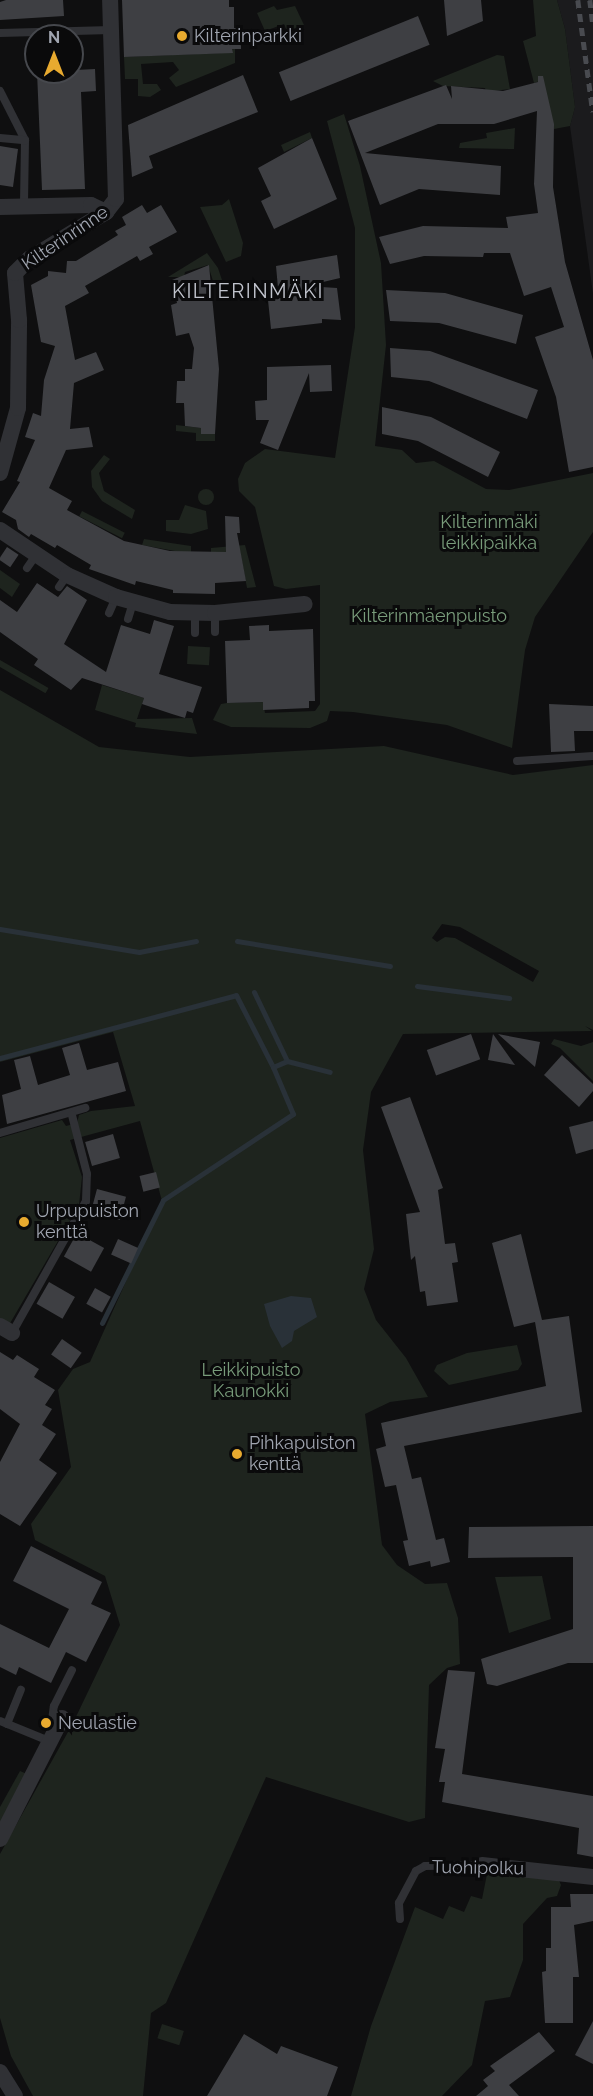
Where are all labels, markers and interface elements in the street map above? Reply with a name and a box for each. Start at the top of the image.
north arrow [24,24,84,84]
place label: Kilterinparkki [194,25,302,47]
text: N [48,28,60,47]
marker: Kilterinparkki [175,29,189,43]
street label: Kilterinrinne [18,201,112,275]
district label: KILTERINMÄKI [172,279,324,303]
park label: Kilterinmäki leikkipaikka [440,512,538,554]
park label: Kilterinmäenpuisto [351,605,507,627]
place label: Urpupuiston kenttä [36,1201,139,1244]
marker: Urpupuiston kenttä [17,1215,31,1229]
park label: Leikkipuisto Kaunokki [202,1360,300,1402]
place label: Pihkapuiston kenttä [249,1433,355,1476]
marker: Pihkapuiston kenttä [230,1447,244,1461]
place label: Neulastie [58,1712,137,1734]
marker: Neulastie [39,1716,53,1730]
street label: Tuohipolku [432,1856,524,1880]

